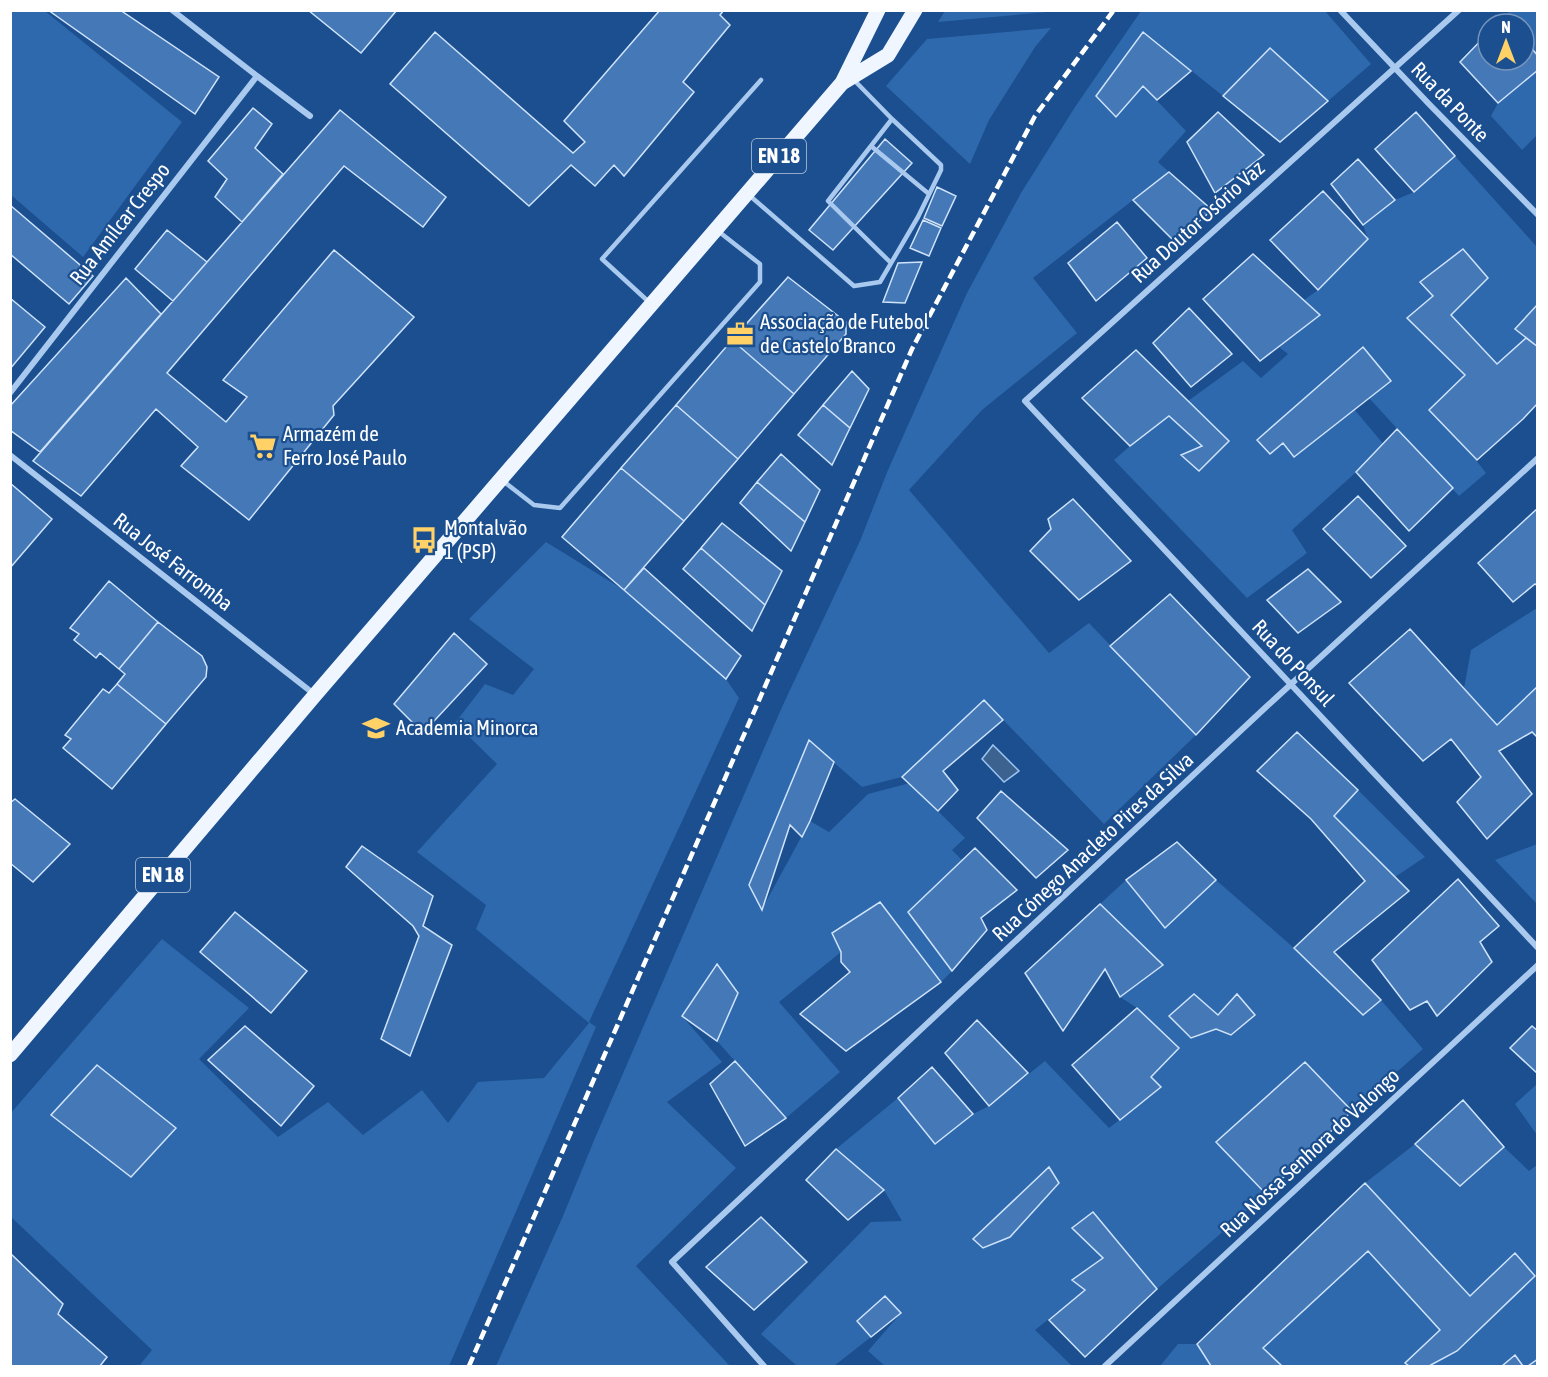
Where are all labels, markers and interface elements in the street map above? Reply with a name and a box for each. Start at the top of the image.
north arrow [1476,12,1536,72]
text: N [1501,18,1511,36]
street label: Rua da Ponte [1407,57,1495,146]
road number: EN 18 [752,139,806,173]
street label: Rua Doutor Osório Vaz [1126,155,1269,287]
street label: Rua Amílcar Crespo [64,158,174,289]
place label: Associação de Futebol de Castelo Branco [760,309,930,357]
office icon: Associação de Futebol de Castelo Branco [725,319,755,349]
place label: Armazém de Ferro José Paulo [283,421,407,469]
supermarket icon: Armazém de Ferro José Paulo [248,431,278,461]
street label: Rua José Farromba [109,507,238,615]
place label: Montalvão 1 (PSP) [444,515,527,563]
bus stop icon: Montalvão 1 (PSP) [409,525,439,555]
street label: Rua do Ponsul [1248,614,1340,711]
school or university icon: Academia Minorca [361,713,391,743]
place label: Academia Minorca [396,715,539,739]
street label: Rua Cónego Anacleto Pires da Silva [987,747,1198,946]
road number: EN 18 [136,858,190,892]
street label: Rua Nossa Senhora do Valongo [1215,1063,1404,1242]

